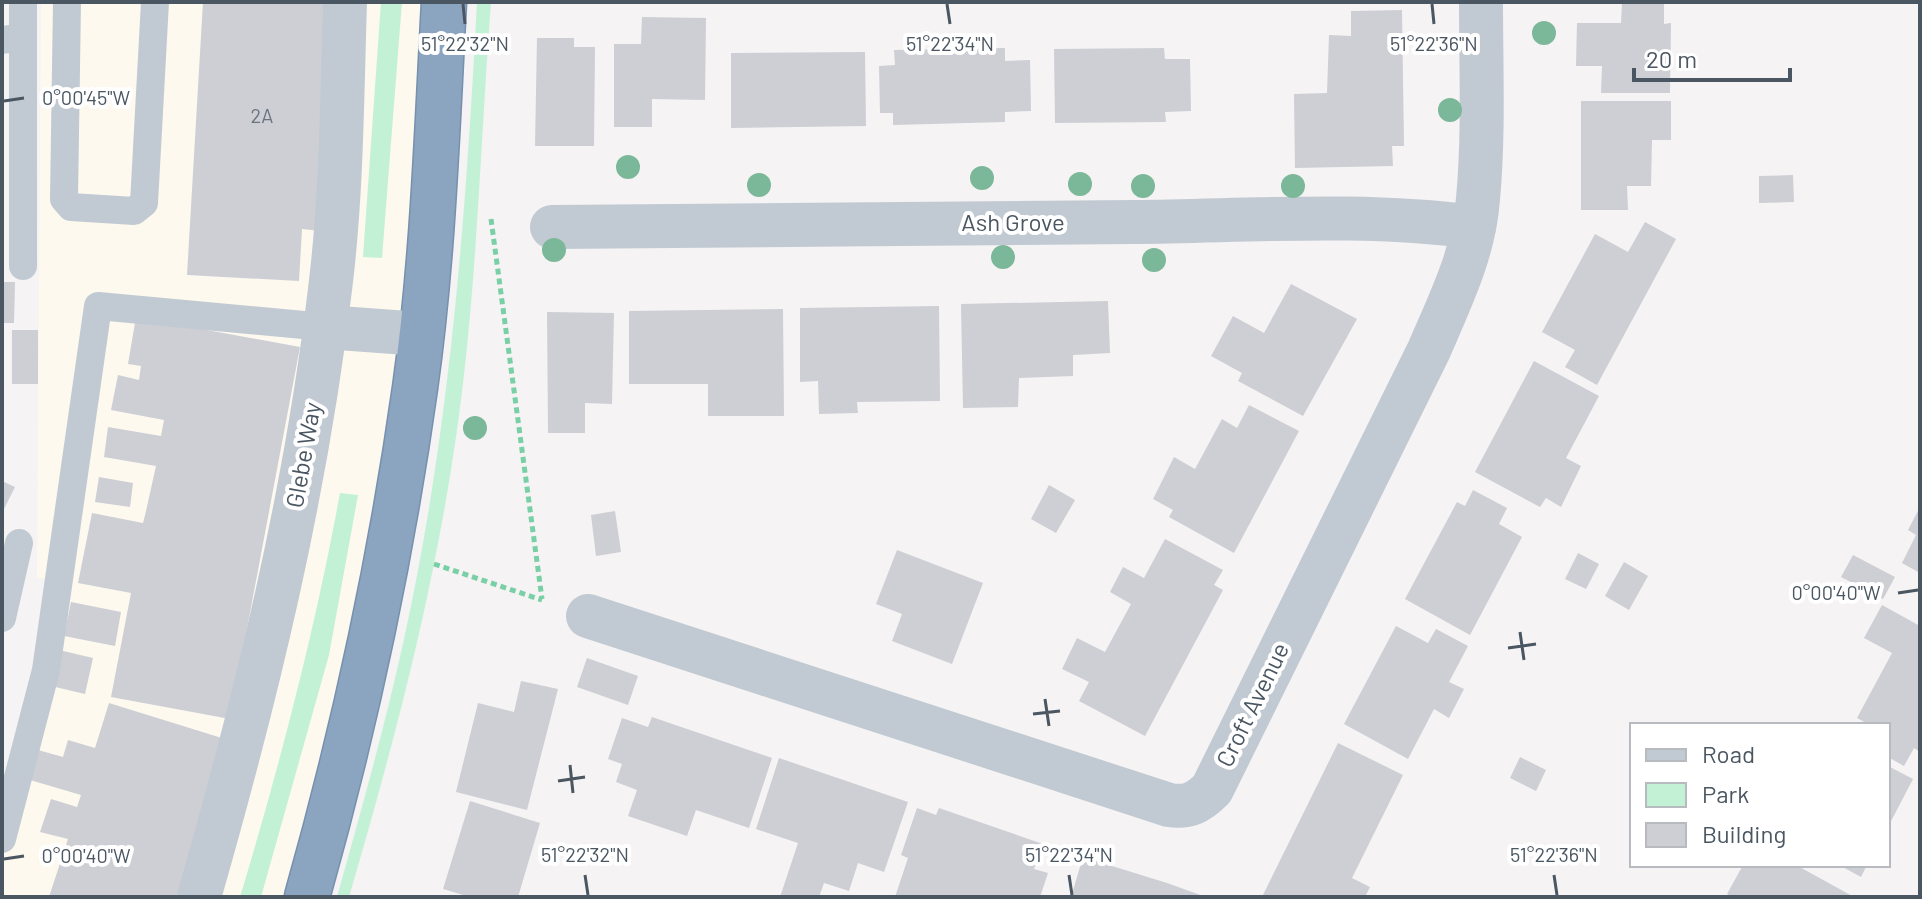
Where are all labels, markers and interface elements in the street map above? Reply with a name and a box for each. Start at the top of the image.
text: 51°22'32"N [421,31,509,55]
text: 51°22'34"N [906,31,994,55]
text: 51°22'36"N [1390,31,1478,55]
scale bar [1634,32,1790,82]
text: 20 m [1646,44,1697,73]
text: 0°00'45"W [42,85,130,109]
house number: 2A [251,103,273,127]
street label: Ash Grove [961,207,1065,236]
street label: Glebe Way [279,400,326,510]
text: 0°00'40"W [1791,580,1881,604]
street label: Croft Avenue [1209,638,1294,771]
legend [1630,723,1890,867]
text: Road [1702,739,1755,768]
text: Park [1702,779,1749,808]
text: Building [1702,819,1786,848]
text: 51°22'32"N [541,842,629,866]
text: 51°22'34"N [1025,842,1113,866]
text: 51°22'36"N [1510,842,1598,866]
text: 0°00'40"W [41,843,131,867]

